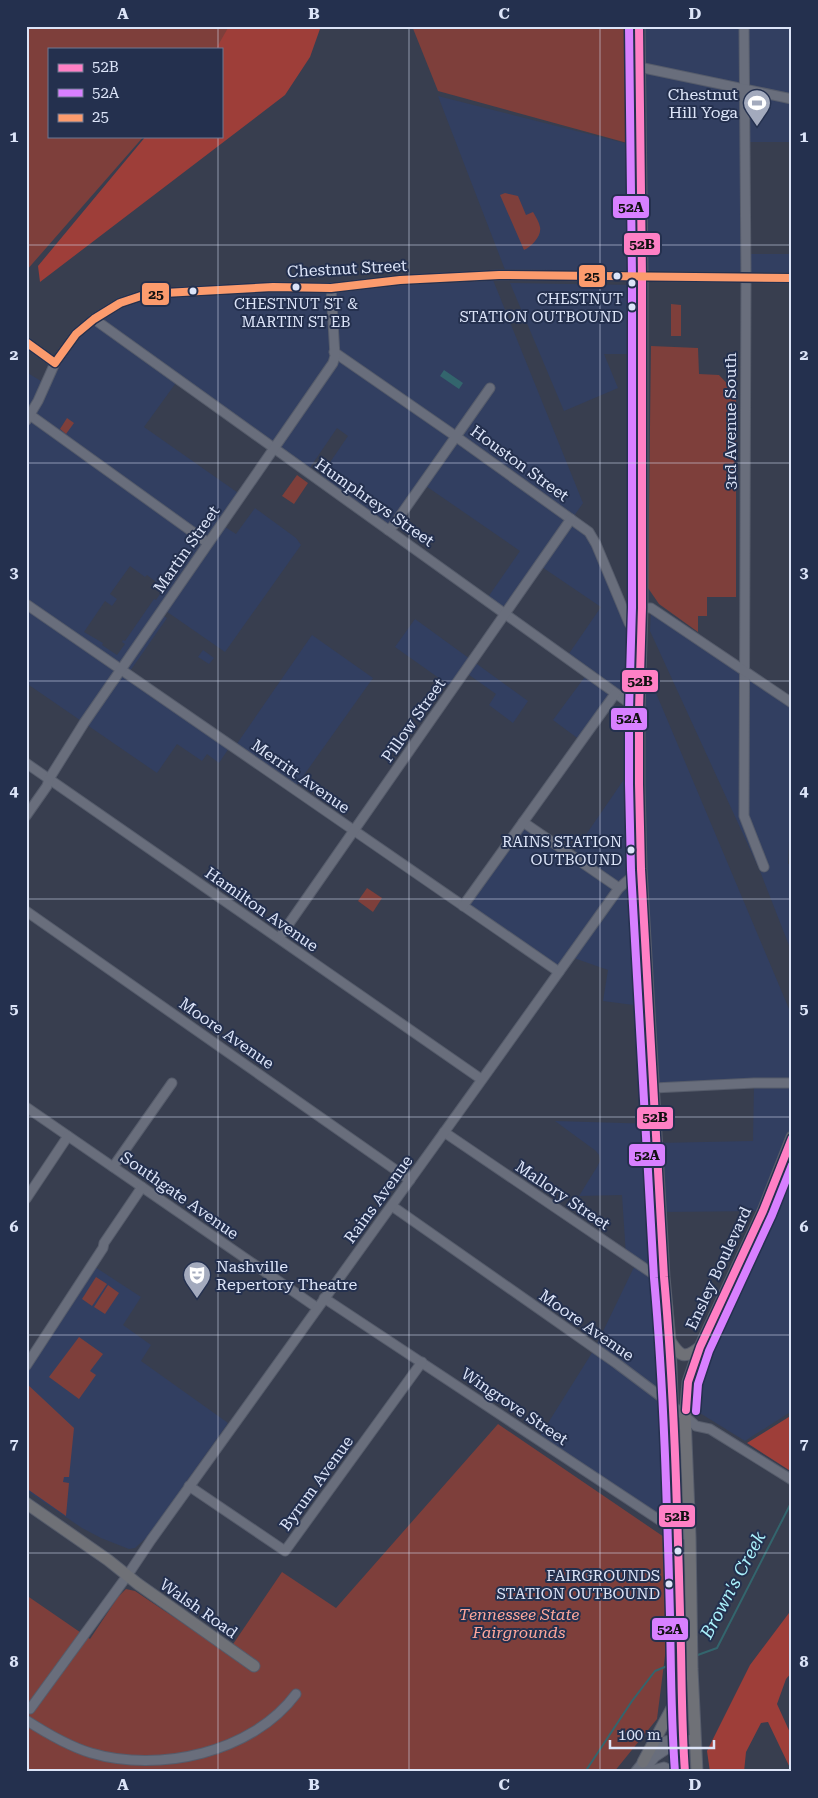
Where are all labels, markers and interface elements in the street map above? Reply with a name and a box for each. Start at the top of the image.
text: A [117,4,129,23]
text: B [308,4,320,23]
text: C [498,4,510,23]
text: D [689,4,702,23]
legend [48,48,222,138]
text: 52B [92,58,119,76]
text: 52A [92,84,120,102]
place label: Chestnut Hill Yoga [668,85,738,122]
sports icon: Chestnut Hill Yoga [742,88,772,127]
text: 25 [92,108,109,126]
text: 1 [10,127,19,146]
text: 1 [800,127,809,146]
line badge: 52A [612,195,650,219]
text: 52A [618,199,644,215]
line badge: 52B [623,232,661,256]
text: 52B [629,236,655,252]
street label: Chestnut Street [287,256,408,281]
line badge: 25 [578,264,606,288]
text: 25 [584,268,600,284]
unlabelled marker [612,271,622,281]
unlabelled marker [627,278,637,288]
line badge: 25 [141,282,170,306]
marker: CHESTNUT ST & MARTIN ST EB [291,282,301,292]
text: 25 [148,286,164,302]
unlabelled marker [188,286,198,296]
place label: CHESTNUT STATION OUTBOUND [459,290,623,326]
place label: CHESTNUT ST & MARTIN ST EB [234,295,358,331]
marker: CHESTNUT STATION OUTBOUND [627,302,637,312]
text: 2 [10,345,19,364]
text: 2 [800,345,809,364]
street label: 3rd Avenue South [721,352,740,490]
street label: Houston Street [467,421,572,505]
street label: Humphreys Street [312,454,438,551]
street label: Martin Street [149,502,223,596]
text: 3 [10,563,19,582]
text: 3 [800,563,809,582]
line badge: 52B [621,669,659,693]
text: 52B [627,673,653,689]
street label: Pillow Street [378,675,449,766]
line badge: 52A [610,707,648,731]
text: 52A [616,710,642,726]
street label: Merritt Avenue [248,735,354,817]
text: 4 [10,781,19,800]
text: 4 [800,781,809,800]
place label: RAINS STATION OUTBOUND [502,833,622,869]
marker: RAINS STATION OUTBOUND [626,845,636,855]
street label: Hamilton Avenue [201,863,322,956]
street label: Moore Avenue [176,994,278,1073]
text: 5 [10,999,19,1018]
text: 5 [800,999,809,1018]
line badge: 52B [636,1106,674,1130]
text: 52B [642,1109,668,1125]
line badge: 52A [628,1143,666,1167]
text: 52A [634,1147,660,1163]
street label: Southgate Avenue [117,1148,243,1243]
street label: Rains Avenue [340,1151,417,1247]
street label: Mallory Street [512,1157,614,1234]
street label: Ensley Boulevard [682,1204,755,1333]
text: 6 [10,1217,19,1236]
text: 6 [800,1217,809,1236]
place label: Nashville Repertory Theatre [216,1257,357,1294]
theatre icon: Nashville Repertory Theatre [182,1260,212,1299]
street label: Moore Avenue [536,1286,638,1365]
street label: Wingrove Street [458,1364,572,1449]
street label: Byrum Avenue [276,1432,357,1534]
text: 7 [10,1434,19,1453]
text: 7 [800,1434,809,1453]
line badge: 52B [658,1504,696,1528]
text: 52B [664,1508,690,1524]
water label: Brown's Creek [695,1527,770,1643]
unlabelled marker [673,1546,683,1556]
place label: FAIRGROUNDS STATION OUTBOUND [496,1567,660,1603]
street label: Walsh Road [156,1575,241,1642]
marker: FAIRGROUNDS STATION OUTBOUND [664,1579,674,1589]
park label: Tennessee State Fairgrounds [459,1605,579,1642]
line badge: 52A [651,1617,689,1641]
text: 52A [657,1621,683,1637]
text: 8 [10,1652,19,1671]
text: 8 [800,1652,809,1671]
scale bar [610,1718,714,1750]
text: 100 m [618,1726,661,1744]
text: A [117,1775,129,1794]
text: B [308,1775,320,1794]
text: C [498,1775,510,1794]
text: D [689,1775,702,1794]

